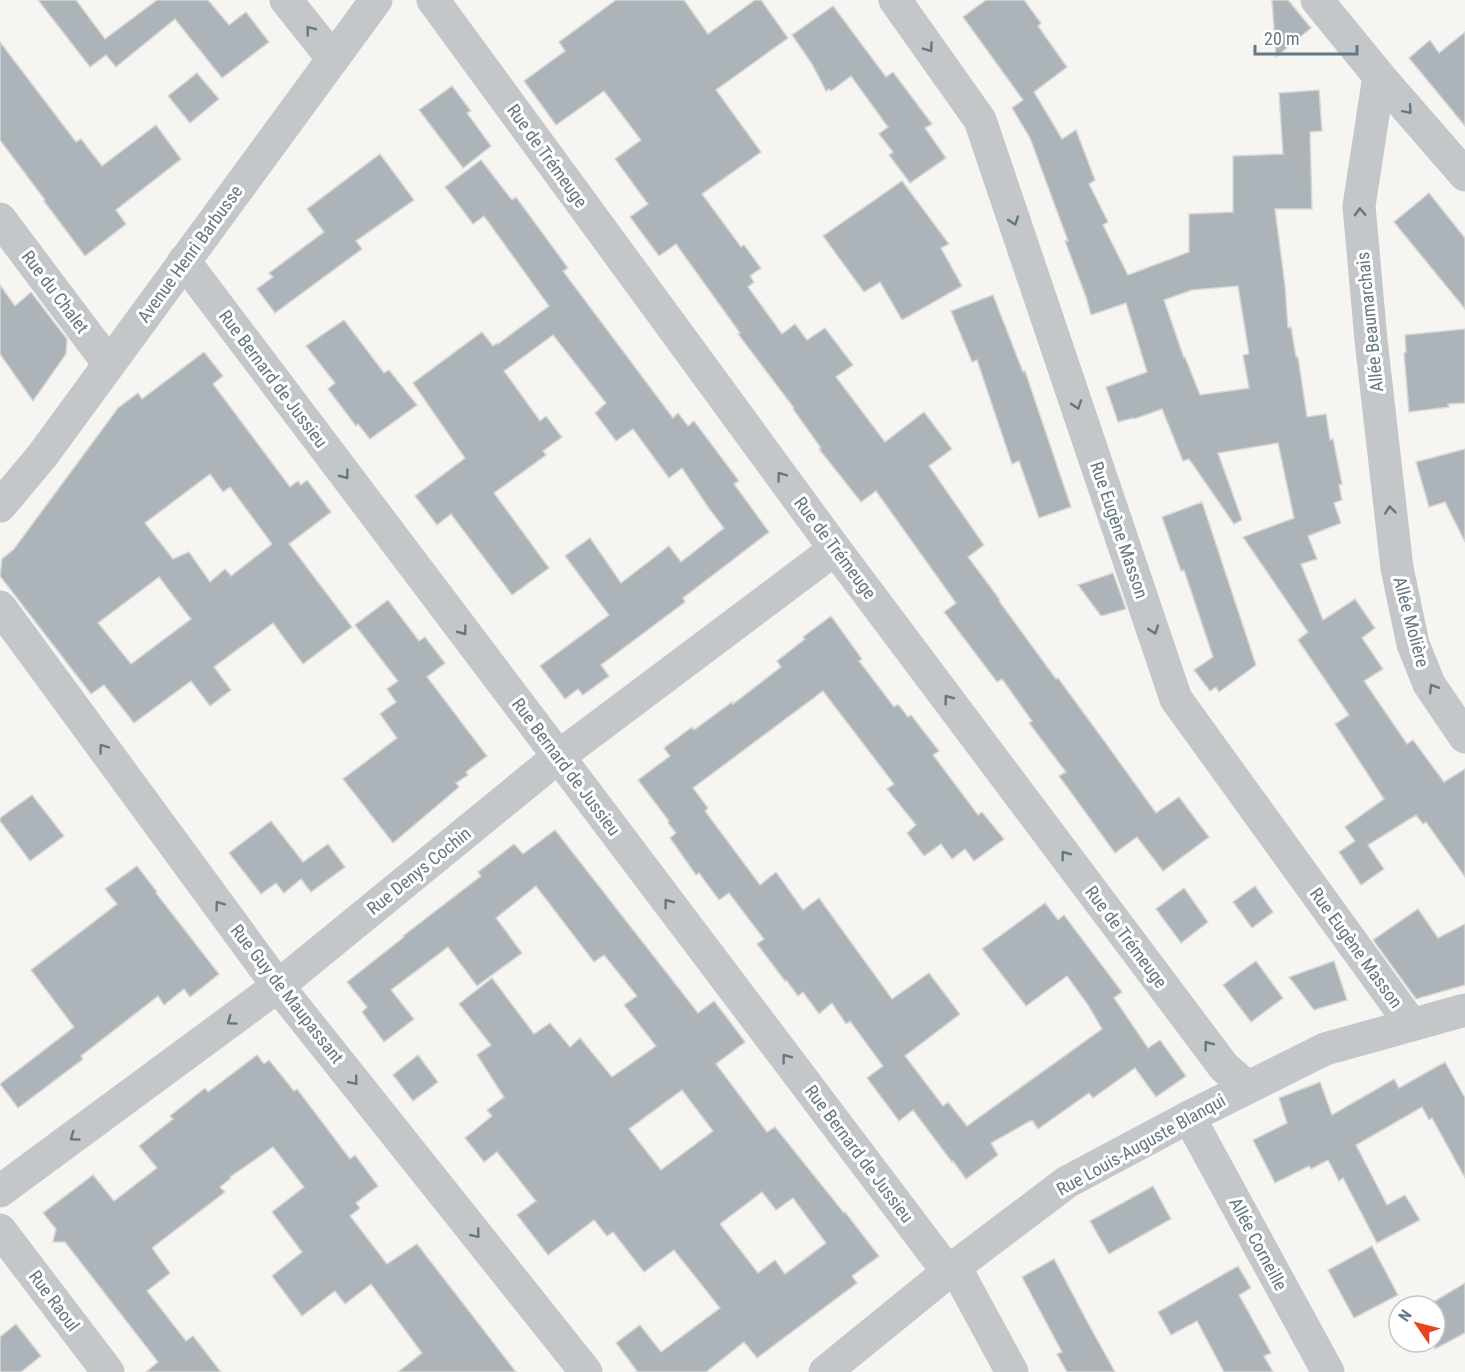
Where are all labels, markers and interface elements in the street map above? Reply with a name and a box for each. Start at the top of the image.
scale bar [1255,18,1357,56]
one-way arrow [306,25,317,36]
text: 20 m [1264,28,1299,49]
one-way arrow [922,41,933,52]
street label: Rue de Trémeuge [503,100,592,211]
one-way arrow [1401,103,1412,114]
street label: Avenue Henri Barbusse [133,181,246,326]
one-way arrow [1354,207,1367,216]
one-way arrow [1007,215,1020,226]
street label: Rue du Chalet [18,246,93,337]
street label: Allée Beaumarchais [1352,251,1387,393]
street label: Rue Bernard de Jussieu [215,306,332,452]
one-way arrow [1070,399,1082,410]
street label: Rue Eugène Masson [1086,459,1153,601]
one-way arrow [338,469,349,480]
one-way arrow [778,471,789,482]
street label: Rue de Trémeuge [790,492,881,603]
one-way arrow [1384,505,1397,514]
street label: Allée Molière [1389,574,1434,669]
one-way arrow [456,624,467,635]
one-way arrow [1146,624,1159,635]
one-way arrow [1428,684,1440,694]
street label: Rue Bernard de Jussieu [508,694,625,840]
one-way arrow [944,695,955,706]
one-way arrow [100,743,111,754]
street label: Rue Denys Cochin [363,822,475,919]
one-way arrow [1062,851,1073,862]
street label: Rue de Trémeuge [1081,881,1172,992]
street label: Rue Eugène Masson [1306,884,1407,1012]
one-way arrow [665,898,676,909]
one-way arrow [215,901,226,912]
street label: Rue Guy de Maupassant [227,920,348,1067]
one-way arrow [227,1014,238,1025]
one-way arrow [1204,1040,1215,1051]
one-way arrow [782,1054,793,1065]
one-way arrow [346,1074,357,1085]
street label: Rue Bernard de Jussieu [801,1081,918,1227]
street label: Rue Louis-Auguste Blanqui [1053,1089,1229,1200]
one-way arrow [70,1129,81,1140]
street label: Allée Corneille [1225,1194,1292,1294]
one-way arrow [468,1227,479,1238]
street label: Rue Raoul [25,1266,84,1335]
north arrow [1387,1294,1447,1354]
text: N [1395,1306,1416,1325]

